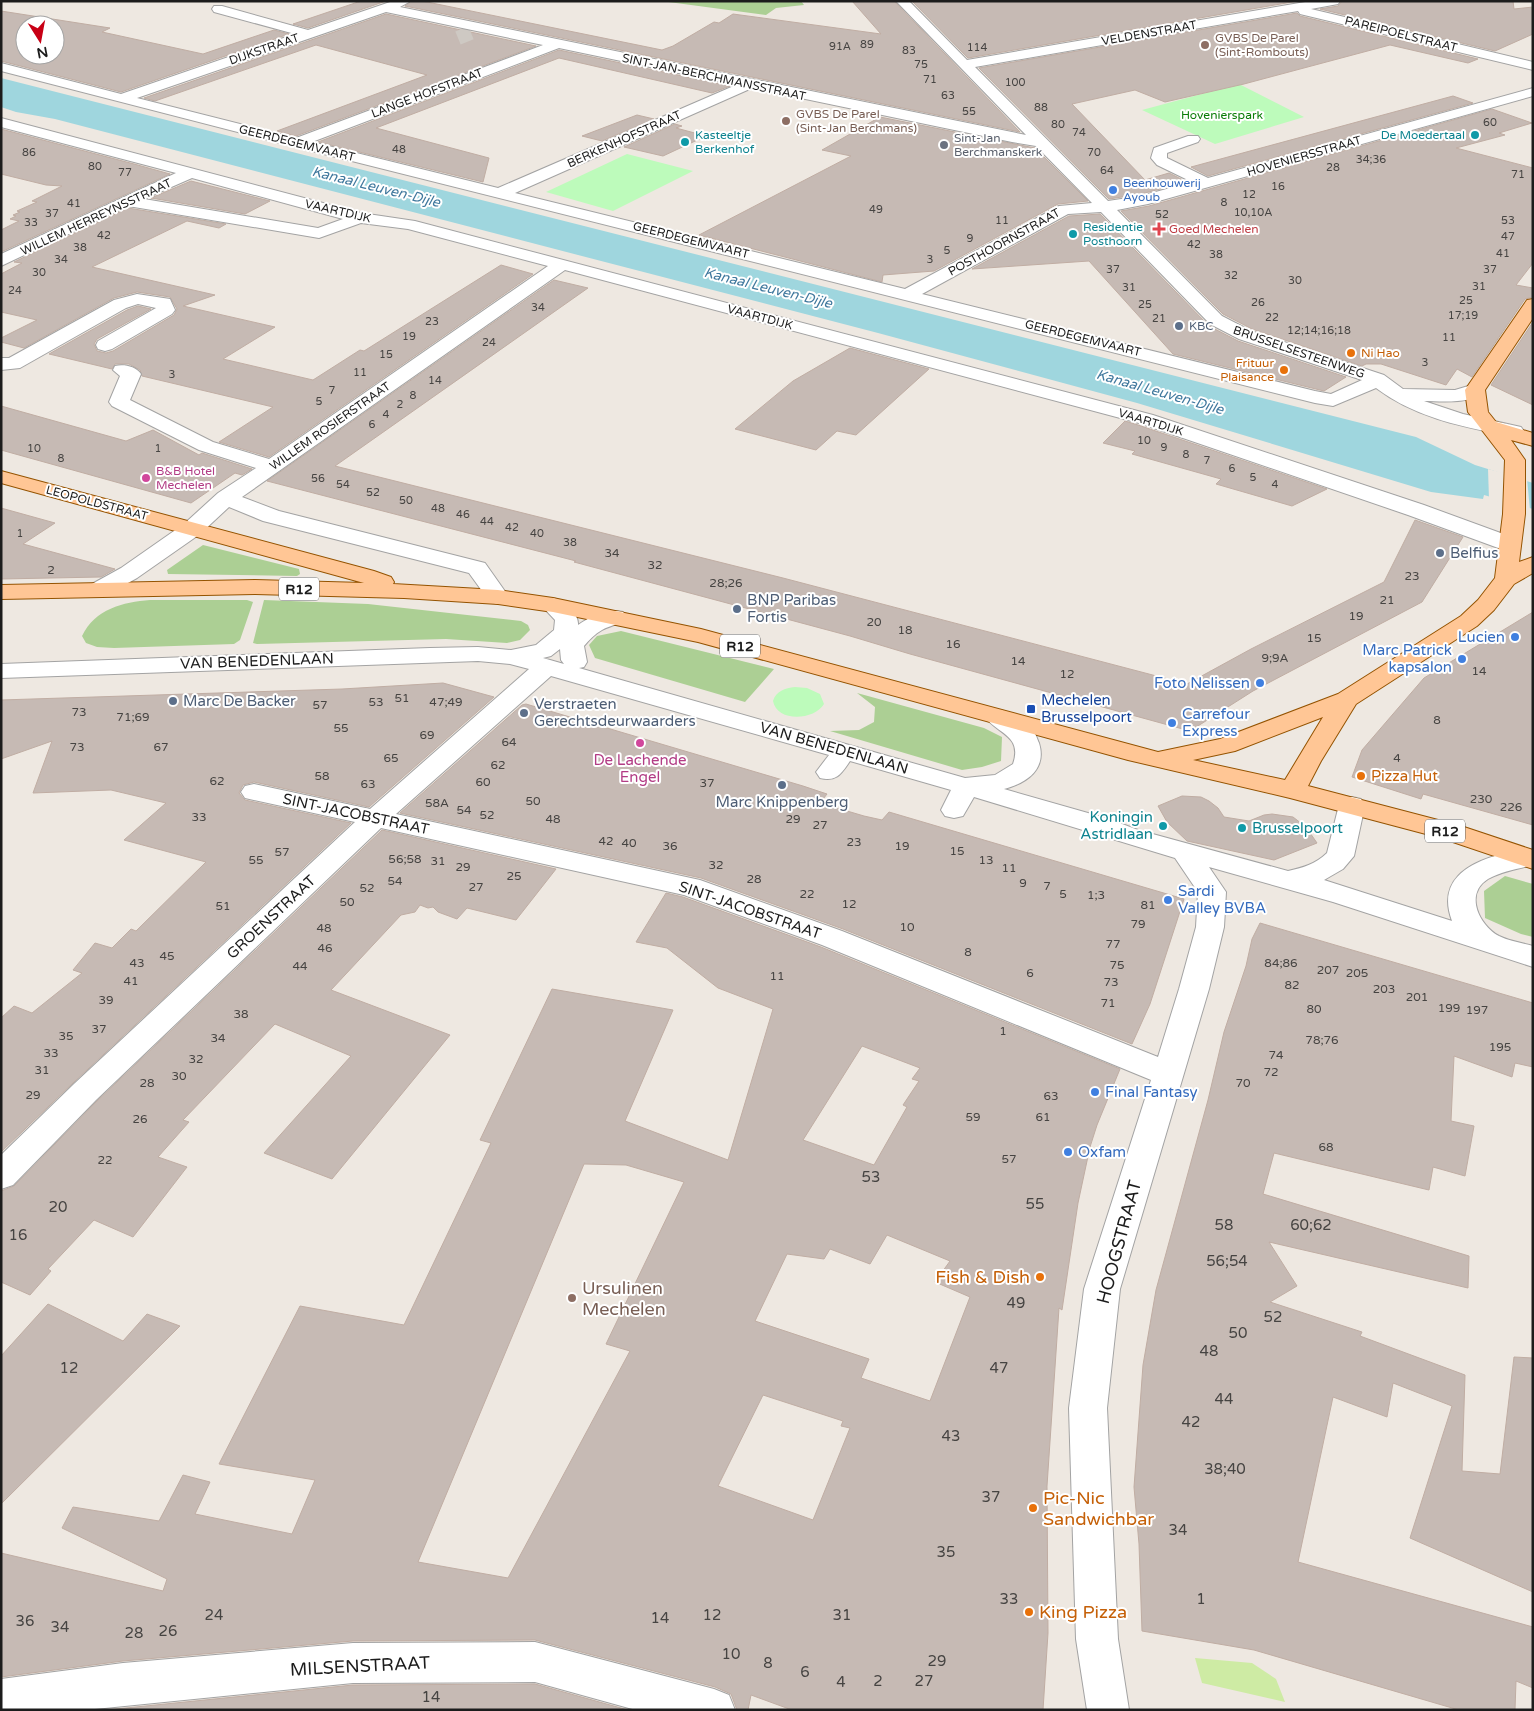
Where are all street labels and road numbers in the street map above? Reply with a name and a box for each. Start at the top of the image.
street label: PAREIPOELSTRAAT [1343,13,1459,55]
street label: VELDENSTRAAT [1100,18,1198,48]
street label: DIJKSTRAAT [227,30,301,68]
street label: SINT-JAN-BERCHMANSSTRAAT [621,51,808,103]
street label: LANGE HOFSTRAAT [369,65,485,121]
street label: BERKENHOFSTRAAT [565,107,684,170]
street label: GEERDEGEMVAART [237,122,357,164]
street label: HOVENIERSSTRAAT [1245,133,1363,179]
street label: WILLEM HERREYNSSTRAAT [18,176,174,258]
street label: VAARTDIJK [304,197,372,225]
street label: POSTHOORNSTRAAT [946,205,1063,279]
street label: GEERDEGEMVAART [631,219,751,261]
street label: VAARTDIJK [726,302,794,332]
street label: GEERDEGEMVAART [1023,317,1143,359]
street label: BRUSSELSESTEENWEG [1231,323,1367,381]
street label: WILLEM ROSIERSTRAAT [267,379,394,473]
street label: VAARTDIJK [1117,405,1185,439]
street label: LEOPOLDSTRAAT [44,483,150,524]
road number: R12 [279,578,319,600]
road number: R12 [720,634,760,658]
street label: VAN BENEDENLAAN [180,649,334,673]
street label: VAN BENEDENLAAN [758,718,910,778]
street label: SINT-JACOBSTRAAT [281,790,431,838]
road number: R12 [1425,819,1465,842]
street label: GROENSTRAAT [223,871,319,963]
street label: SINT-JACOBSTRAAT [676,877,824,943]
street label: HOOGSTRAAT [1092,1178,1146,1306]
street label: MILSENSTRAAT [289,1651,431,1681]

